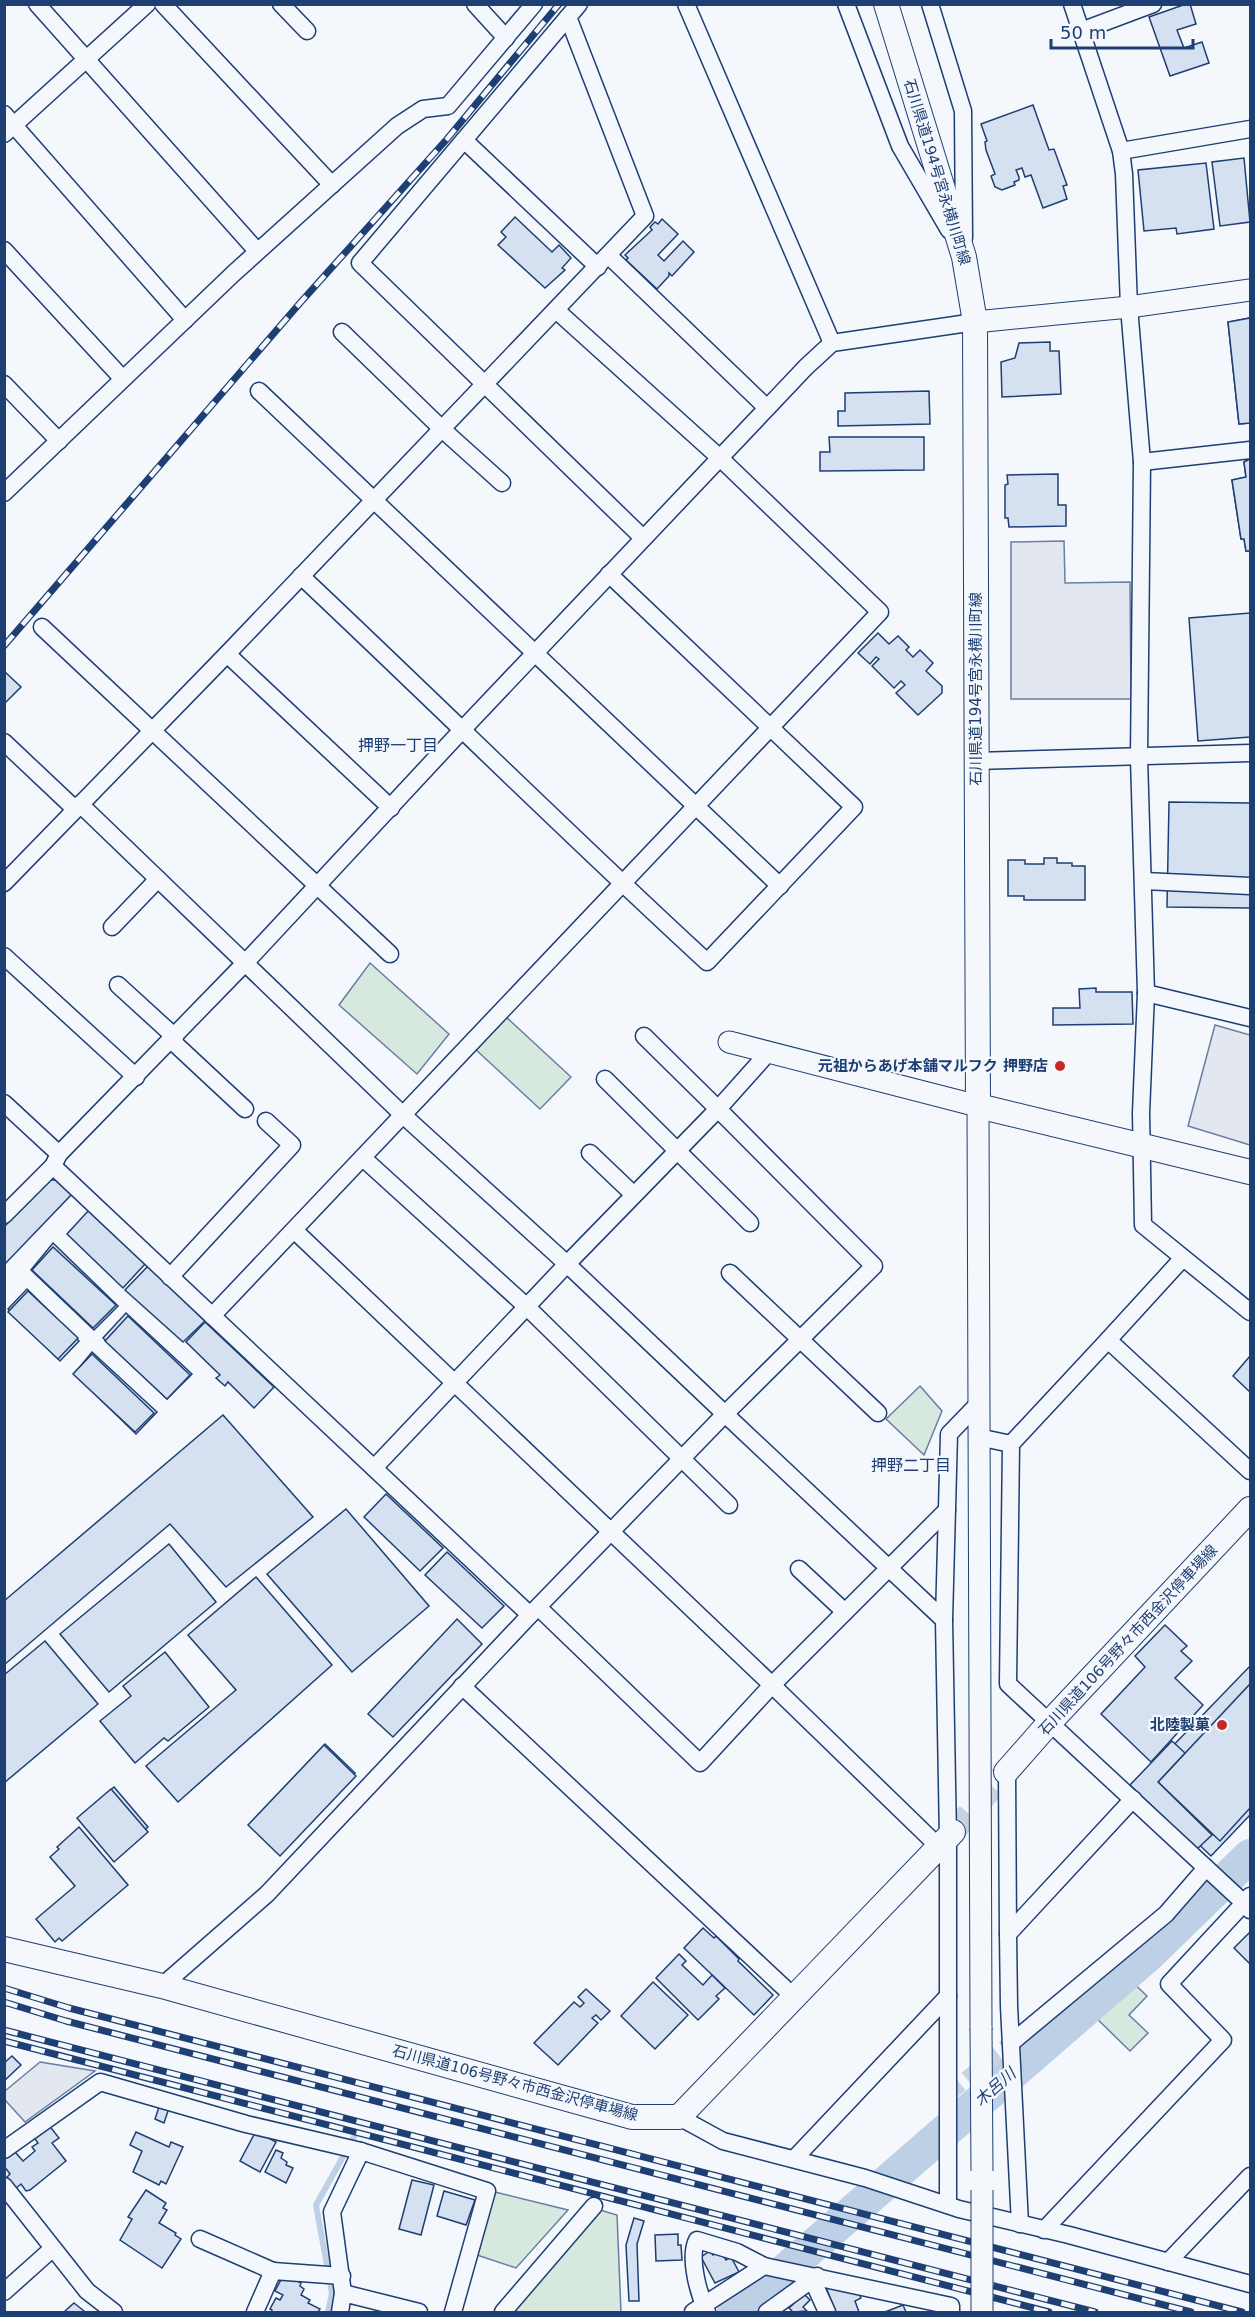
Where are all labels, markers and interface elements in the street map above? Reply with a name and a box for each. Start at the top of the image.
scale bar [1051,12,1194,50]
text: 50 m [1060,22,1106,43]
street label: 石川県道194号宮永横川町線 [900,77,974,267]
street label: 石川県道194号宮永横川町線 [967,592,985,786]
district label: 押野一丁目 [358,736,438,755]
place label: 元祖からあげ本舗マルフク 押野店 [818,1057,1048,1075]
marker: 元祖からあげ本舗マルフク 押野店 [1053,1059,1067,1073]
district label: 押野二丁目 [871,1456,951,1475]
street label: 石川県道106号野々市西金沢停車場線 [1035,1541,1221,1739]
place label: 北陸製菓 [1150,1716,1210,1734]
marker: 北陸製菓 [1215,1718,1229,1732]
street label: 石川県道106号野々市西金沢停車場線 [390,2041,640,2125]
water label: 木呂川 [971,2063,1021,2110]

